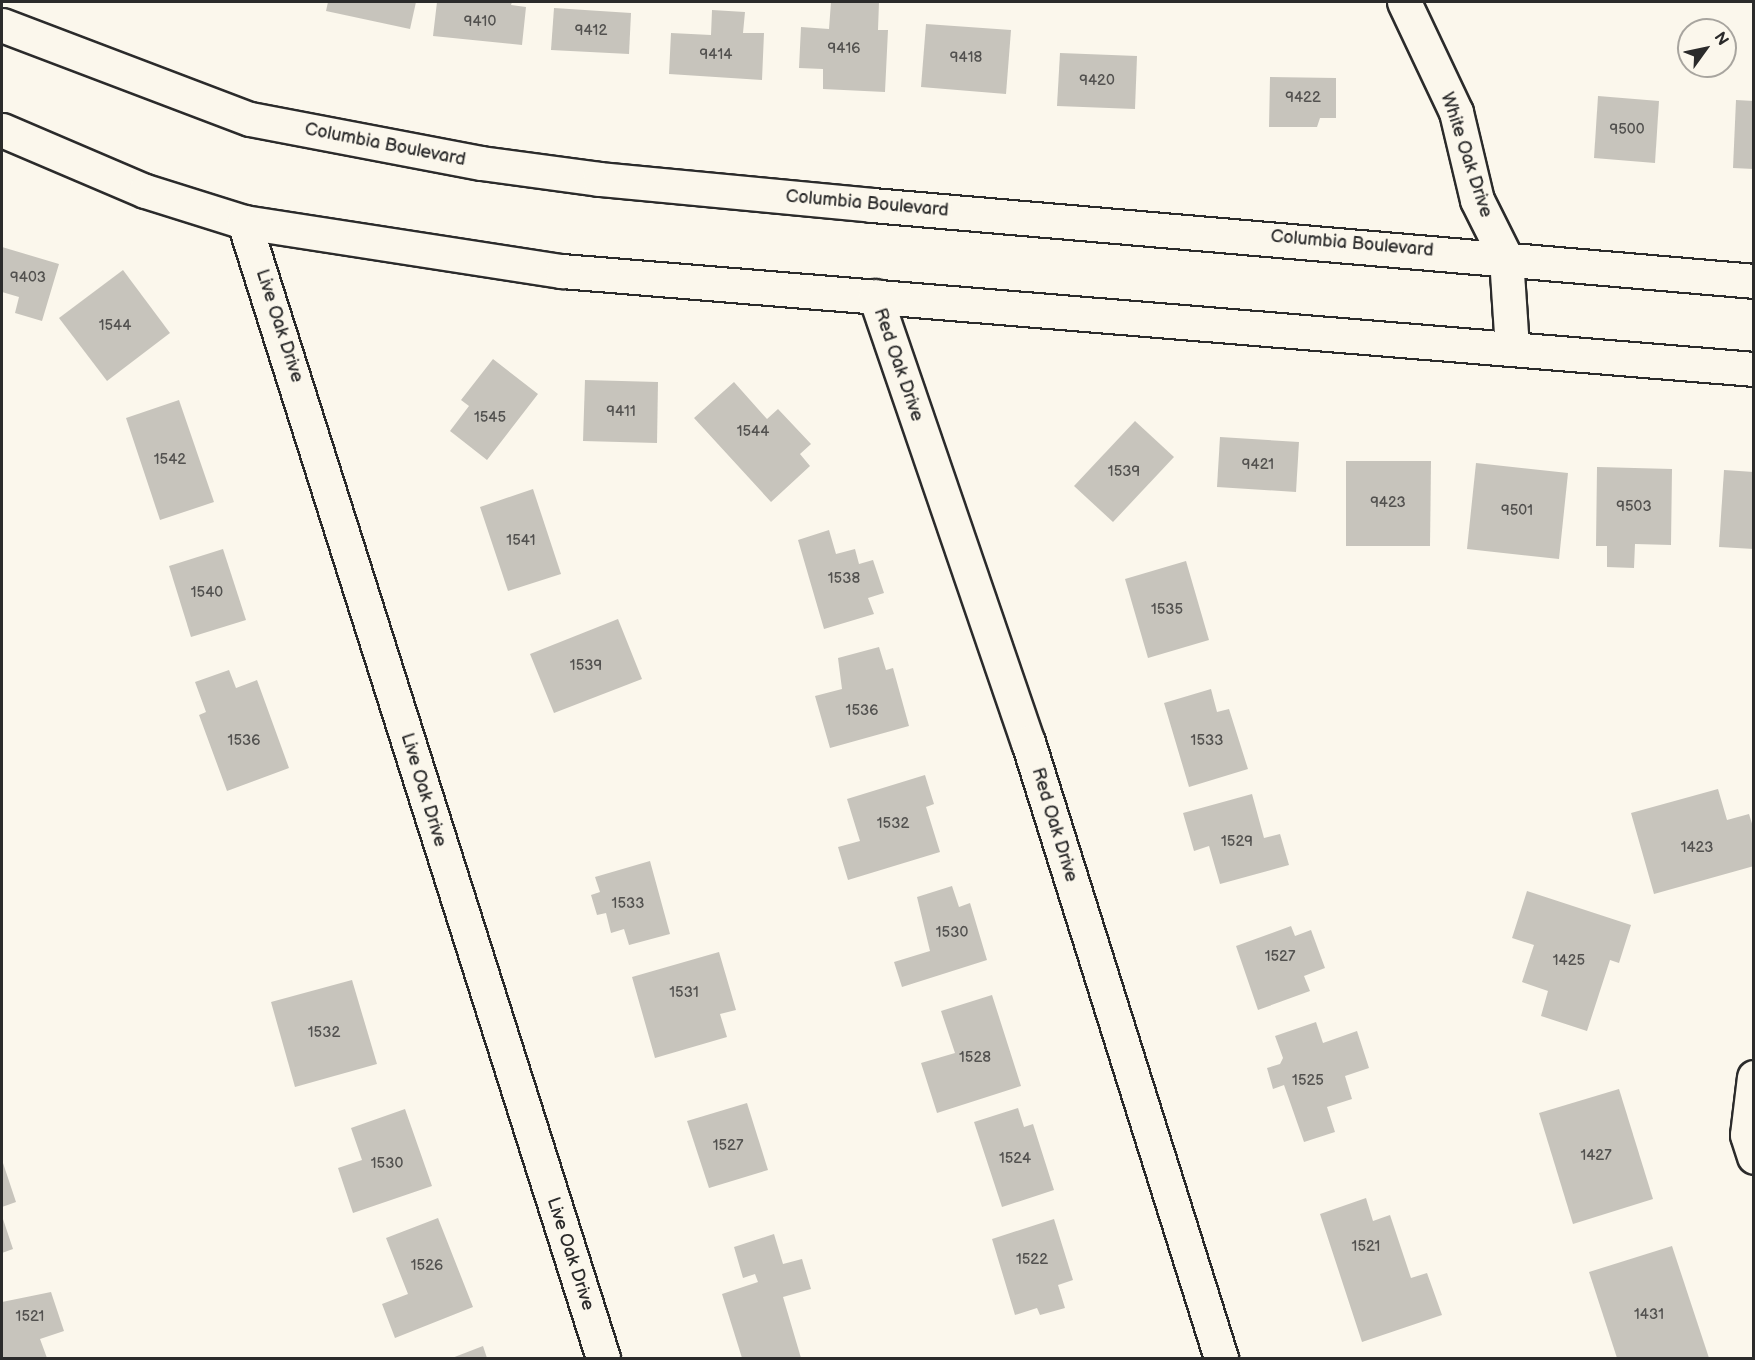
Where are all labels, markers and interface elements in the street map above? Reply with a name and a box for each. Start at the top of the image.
house number: 9410 [464,13,496,31]
north arrow [1677,18,1737,78]
house number: 9412 [575,22,607,40]
text: N [1710,29,1732,49]
house number: 9416 [828,40,860,58]
house number: 9414 [700,46,732,64]
house number: 9418 [950,49,982,67]
house number: 9420 [1079,72,1115,90]
house number: 9422 [1285,89,1321,107]
street label: White Oak Drive [1436,90,1496,220]
street label: Columbia Boulevard [303,119,467,171]
house number: 9500 [1610,121,1644,139]
street label: Columbia Boulevard [785,186,949,222]
street label: Columbia Boulevard [1270,226,1434,262]
street label: Live Oak Drive [251,267,307,385]
house number: 9403 [10,269,46,287]
street label: Red Oak Drive [869,306,927,424]
house number: 1544 [99,317,131,335]
house number: 9411 [606,403,636,421]
house number: 1545 [474,409,506,427]
house number: 1544 [737,423,769,441]
house number: 1542 [154,451,186,469]
house number: 9421 [1242,456,1274,474]
house number: 1539 [1108,463,1140,481]
house number: 9423 [1370,494,1406,512]
house number: 9503 [1616,498,1652,516]
house number: 9501 [1501,502,1533,520]
house number: 1541 [506,532,536,550]
house number: 1538 [828,570,860,588]
house number: 1540 [191,584,223,602]
house number: 1535 [1151,601,1183,619]
house number: 1539 [570,657,602,675]
house number: 1536 [846,702,878,720]
street label: Live Oak Drive [395,731,451,849]
house number: 1536 [228,732,260,750]
house number: 1533 [1191,732,1223,750]
street label: Red Oak Drive [1026,765,1082,885]
house number: 1532 [877,815,909,833]
house number: 1529 [1221,833,1253,851]
house number: 1423 [1681,839,1713,857]
house number: 1533 [612,895,644,913]
house number: 1530 [936,924,968,942]
house number: 1527 [1265,948,1295,966]
house number: 1425 [1553,952,1585,970]
house number: 1531 [669,984,699,1002]
house number: 1532 [308,1024,340,1042]
house number: 1528 [959,1049,991,1067]
house number: 1525 [1292,1072,1324,1090]
house number: 1527 [713,1137,743,1155]
house number: 1427 [1580,1147,1612,1165]
house number: 1524 [999,1150,1031,1168]
house number: 1530 [371,1155,403,1173]
street label: Live Oak Drive [542,1195,598,1313]
house number: 1521 [1352,1238,1380,1256]
house number: 1522 [1016,1251,1048,1269]
house number: 1526 [411,1257,443,1275]
house number: 1431 [1634,1306,1664,1324]
house number: 1521 [16,1308,44,1326]

